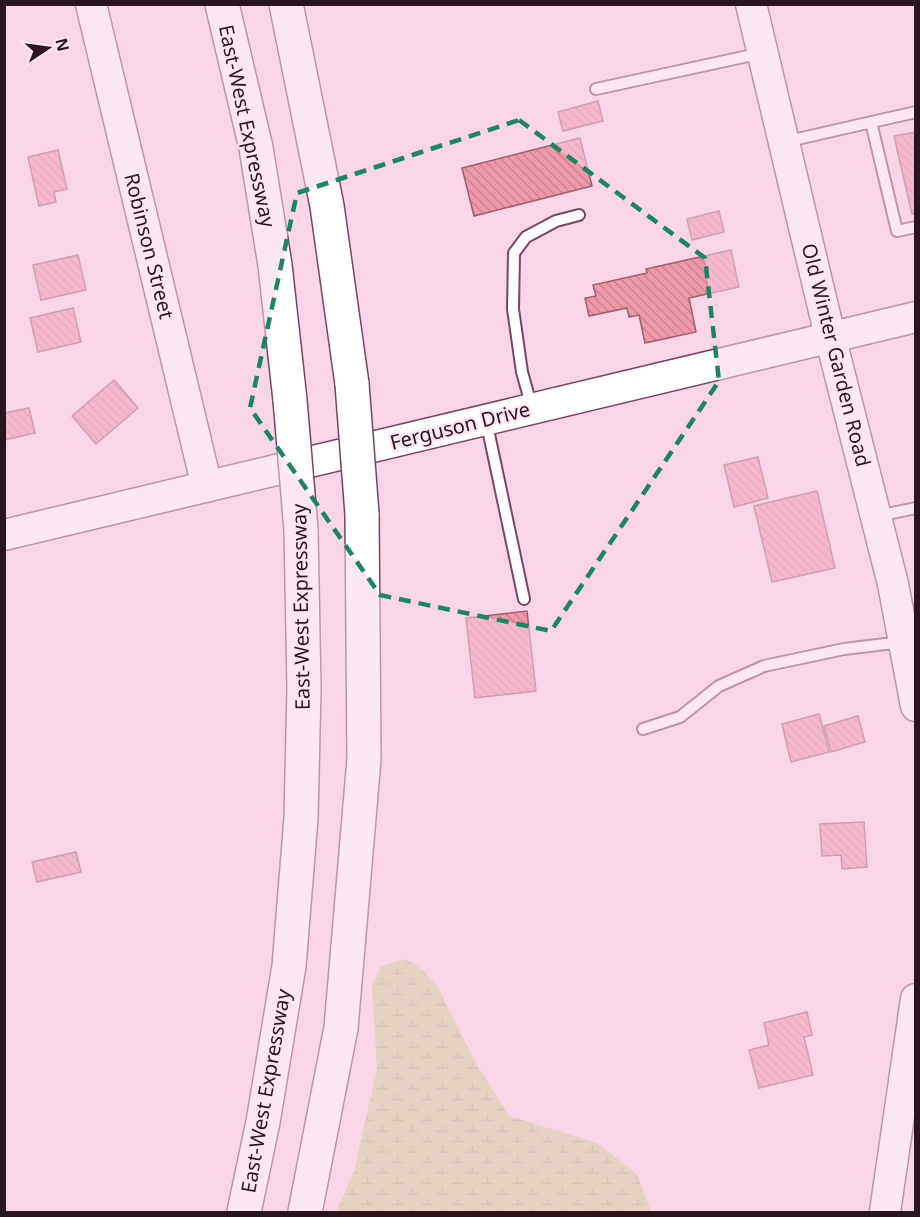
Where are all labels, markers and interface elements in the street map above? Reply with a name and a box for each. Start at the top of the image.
north arrow [18,18,78,78]
street label: East-West Expressway [213,22,282,230]
text: N [50,36,75,53]
street label: Robinson Street [118,170,181,322]
street label: Old Winter Garden Road [796,240,877,469]
street label: Ferguson Drive [387,395,533,456]
street label: East-West Expressway [285,503,316,710]
street label: East-West Expressway [234,986,297,1195]

